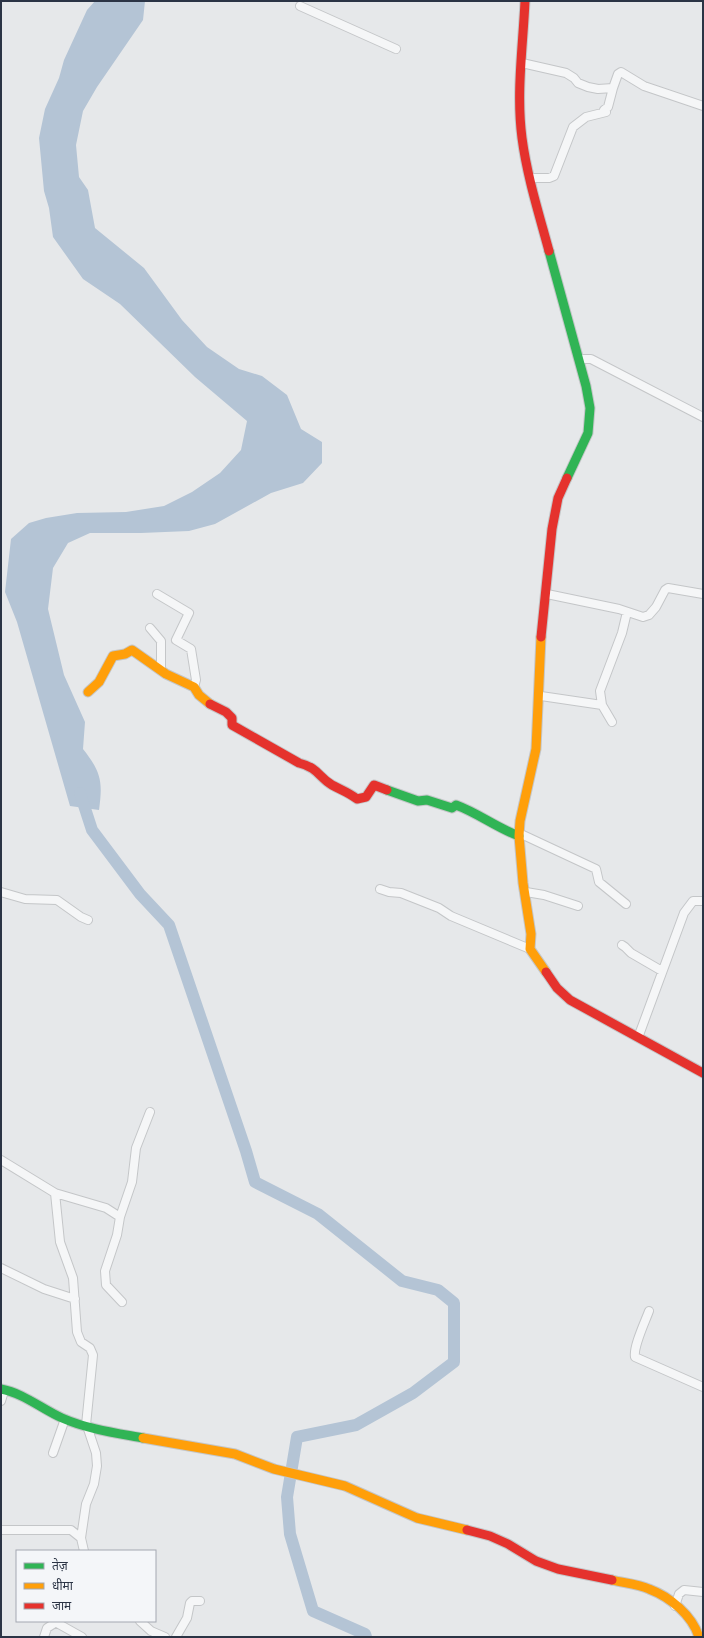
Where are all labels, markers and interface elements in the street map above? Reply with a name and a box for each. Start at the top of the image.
legend [16,1550,156,1622]
text: तेज़ [52,1558,69,1573]
text: धीमा [52,1578,74,1593]
text: जाम [52,1598,72,1613]

